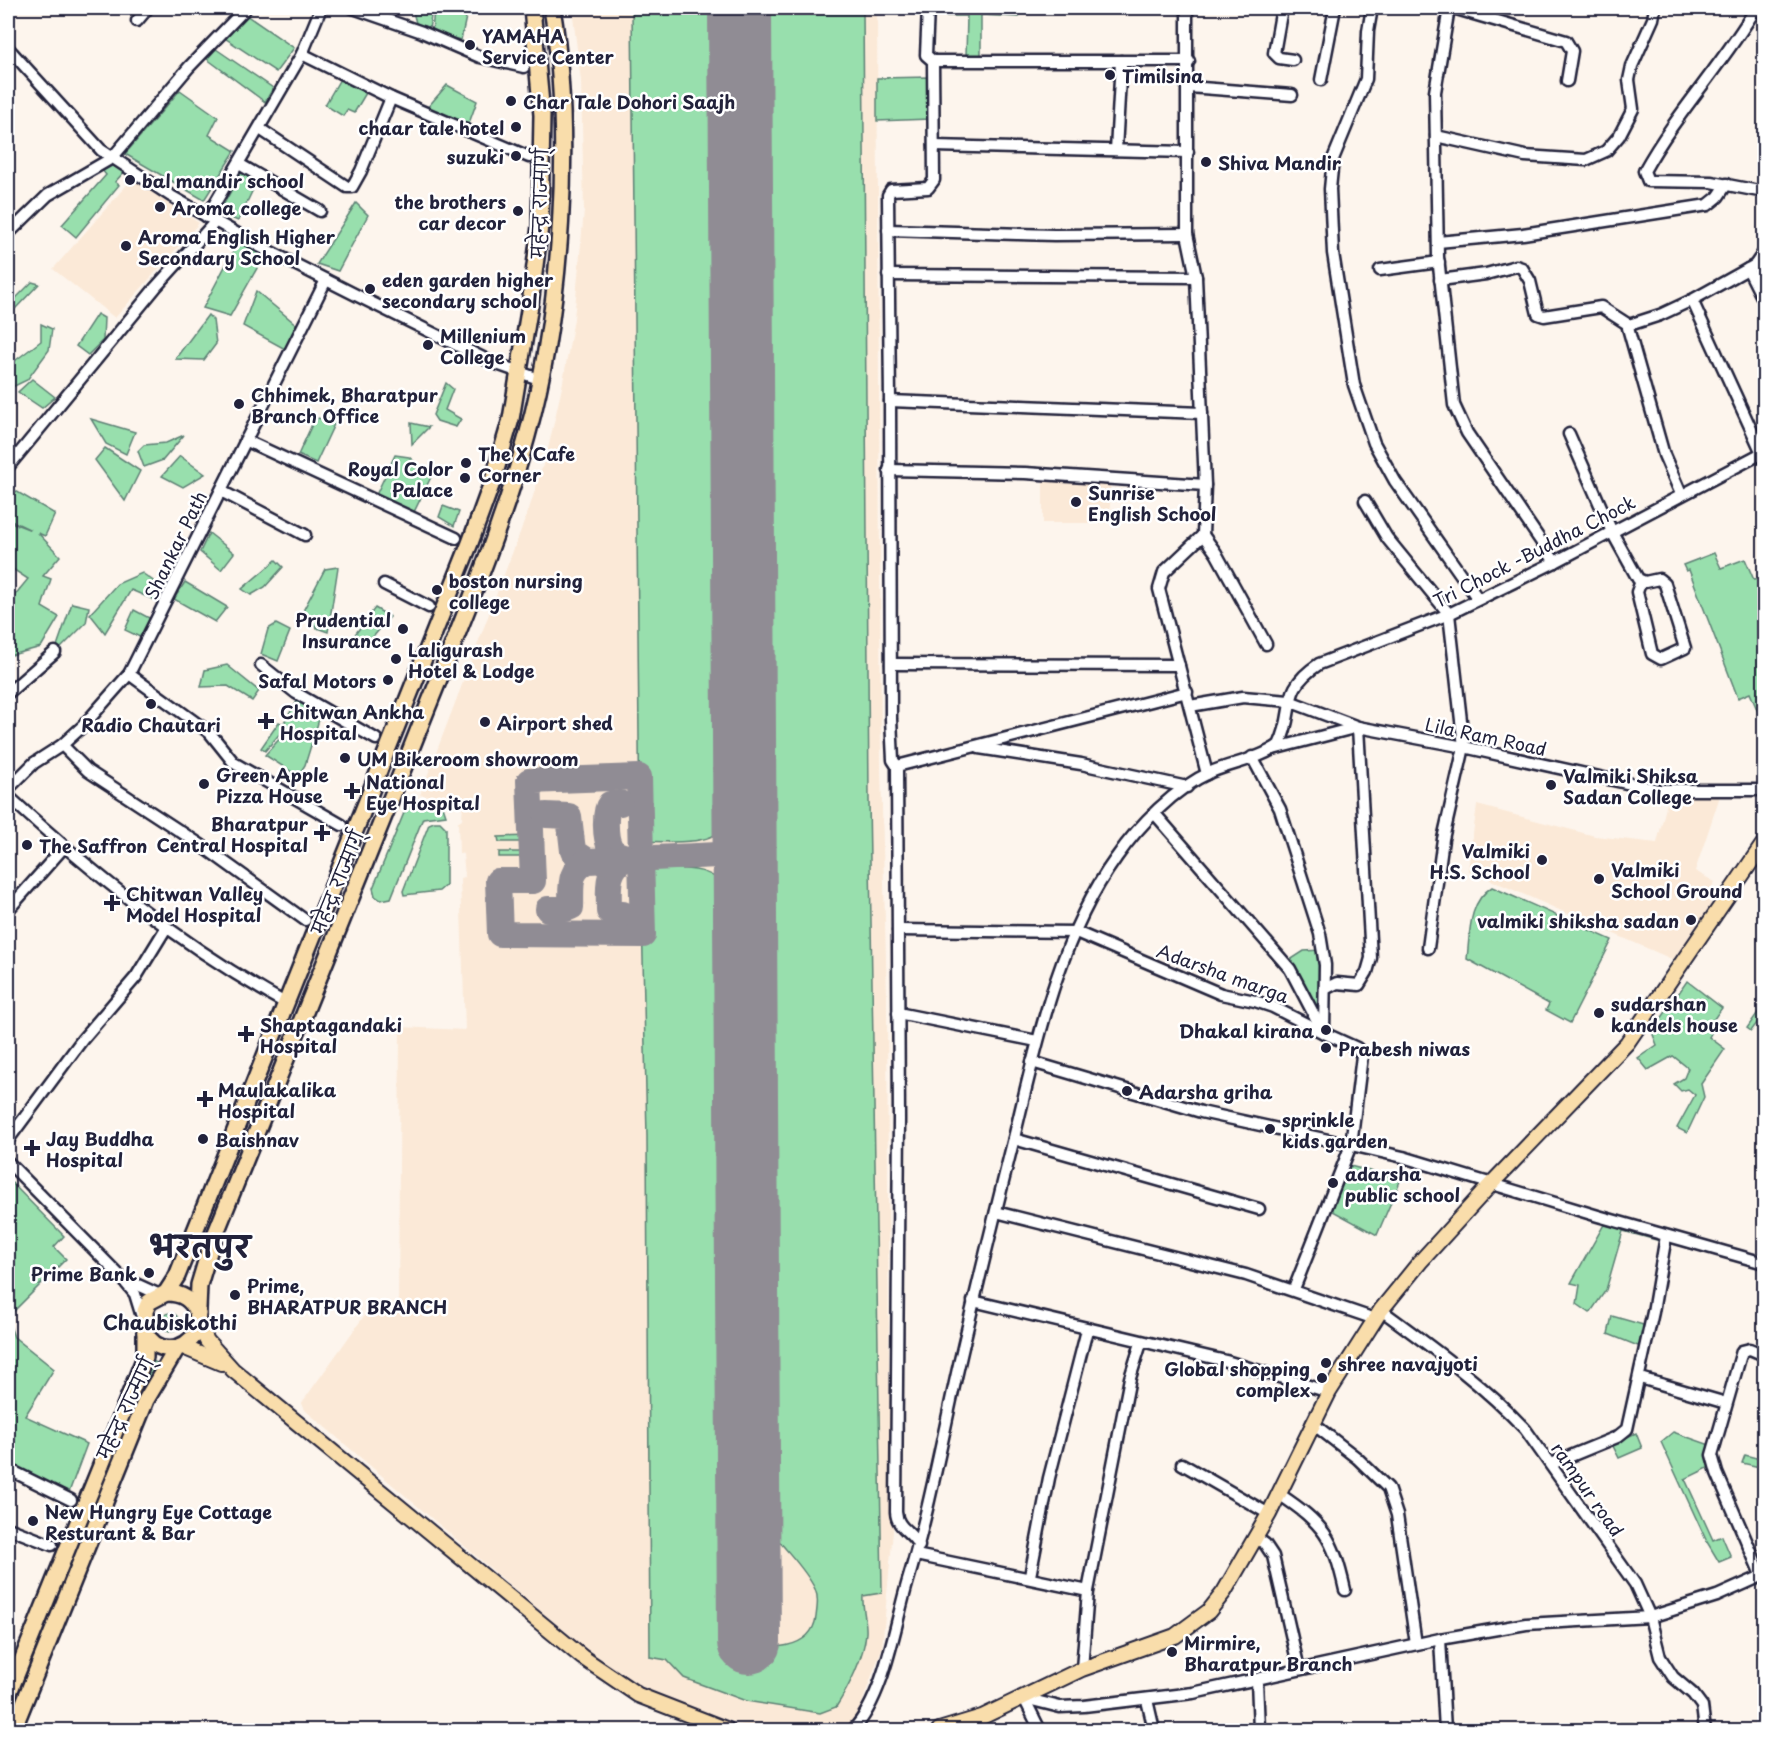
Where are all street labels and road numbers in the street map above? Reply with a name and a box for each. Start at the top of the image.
street label: महेन्द्र राज्मार्ग् [523,146,555,259]
street label: Shankar Path [137,486,213,604]
street label: Tri Chock -Buddha Chock [1428,488,1640,614]
street label: Lila Ram Road [1423,710,1549,762]
street label: महेन्द्र राज्मार्ग् [303,824,372,939]
street label: Adarsha marga [1153,937,1293,1010]
street label: महेन्द्र राज्मार्ग् [88,1351,162,1465]
street label: rampur road [1545,1436,1631,1542]

